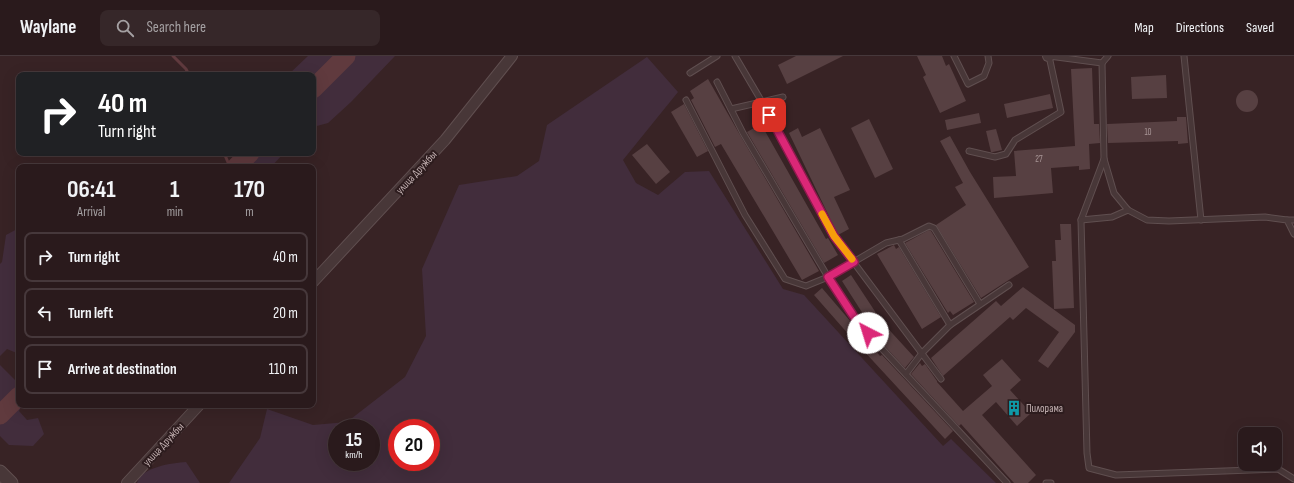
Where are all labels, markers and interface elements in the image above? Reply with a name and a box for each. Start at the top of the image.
search box [100,10,380,46]
text: Waylane [20,16,76,39]
icon: search [114,17,136,39]
text: Search here [146,18,206,37]
text: Map [1134,19,1154,36]
text: Directions [1176,19,1224,36]
text: Saved [1246,19,1274,36]
text: 40 m [98,87,147,120]
icon: right [32,88,84,140]
pin [752,98,786,132]
icon: arrive [758,104,780,126]
text: Turn right [98,121,156,142]
house number: 10 [1144,127,1152,138]
street label: улица Дружбы [393,148,440,197]
house number: 27 [1035,154,1043,165]
text: 06:41 [67,175,116,204]
text: 1 [170,175,180,204]
text: 170 [234,175,265,204]
text: Arrival [77,204,105,220]
text: min [167,204,183,220]
text: m [245,204,254,220]
icon: right [34,246,56,268]
text: Turn right [68,248,120,267]
text: 40 m [273,248,298,267]
icon: left [34,302,56,324]
text: Turn left [68,304,113,323]
text: 20 m [273,304,298,323]
position arrow [847,312,889,354]
icon: arrive [34,358,56,380]
text: Arrive at destination [68,360,177,379]
text: 110 m [269,360,298,379]
building icon: Пилорама [1005,399,1023,417]
place label: Пилорама [1026,402,1063,415]
speed limit sign: 20 [388,419,440,471]
street label: улица Дружбы [140,420,187,469]
map controls [1238,427,1282,471]
button: sound [1238,427,1282,471]
text: 15 [346,428,362,452]
text: km/h [345,449,363,461]

